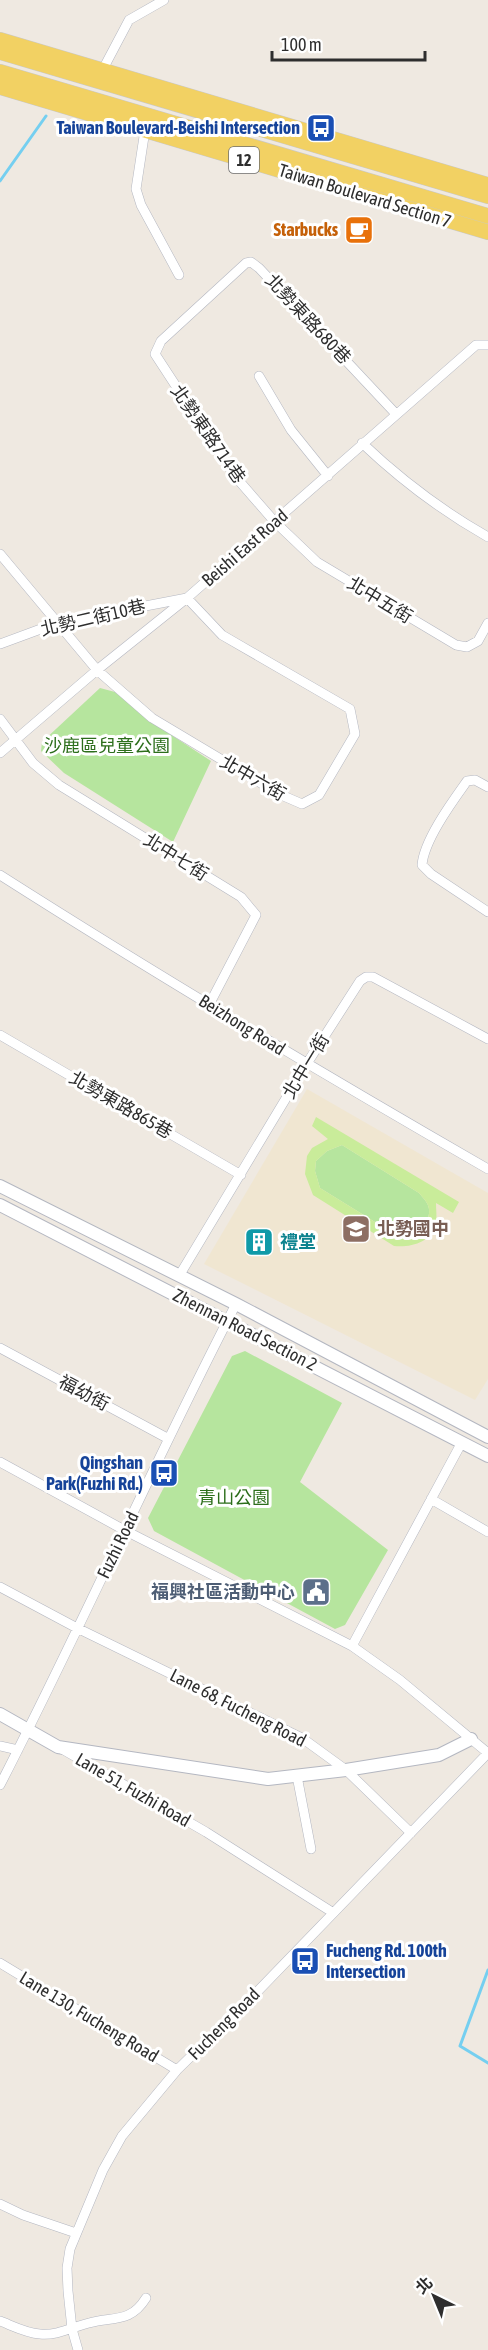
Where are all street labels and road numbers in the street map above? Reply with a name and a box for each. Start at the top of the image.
road number: 12 [229,147,259,173]
street label: Taiwan Boulevard Section 7 [276,159,454,232]
street label: 北勢東路680巷 [261,269,355,368]
street label: 北勢東路714巷 [167,380,250,487]
street label: Beishi East Road [197,505,292,591]
street label: 北中五街 [344,572,417,627]
street label: 北勢二街10巷 [38,595,147,640]
street label: 北中六街 [217,750,290,805]
street label: 北中七街 [140,829,212,885]
street label: Beizhong Road [195,990,289,1059]
street label: 北中一街 [278,1029,333,1102]
street label: 北勢東路865巷 [66,1067,176,1143]
street label: Zhennan Road Section 2 [170,1284,321,1375]
street label: 福幼街 [55,1371,113,1415]
street label: Fuzhi Road [92,1508,143,1582]
street label: Lane 68, Fucheng Road [167,1664,310,1751]
street label: Lane 51, Fuzhi Road [72,1748,194,1831]
street label: Lane 130, Fucheng Road [16,1967,163,2066]
street label: Fucheng Road [183,1983,264,2064]

